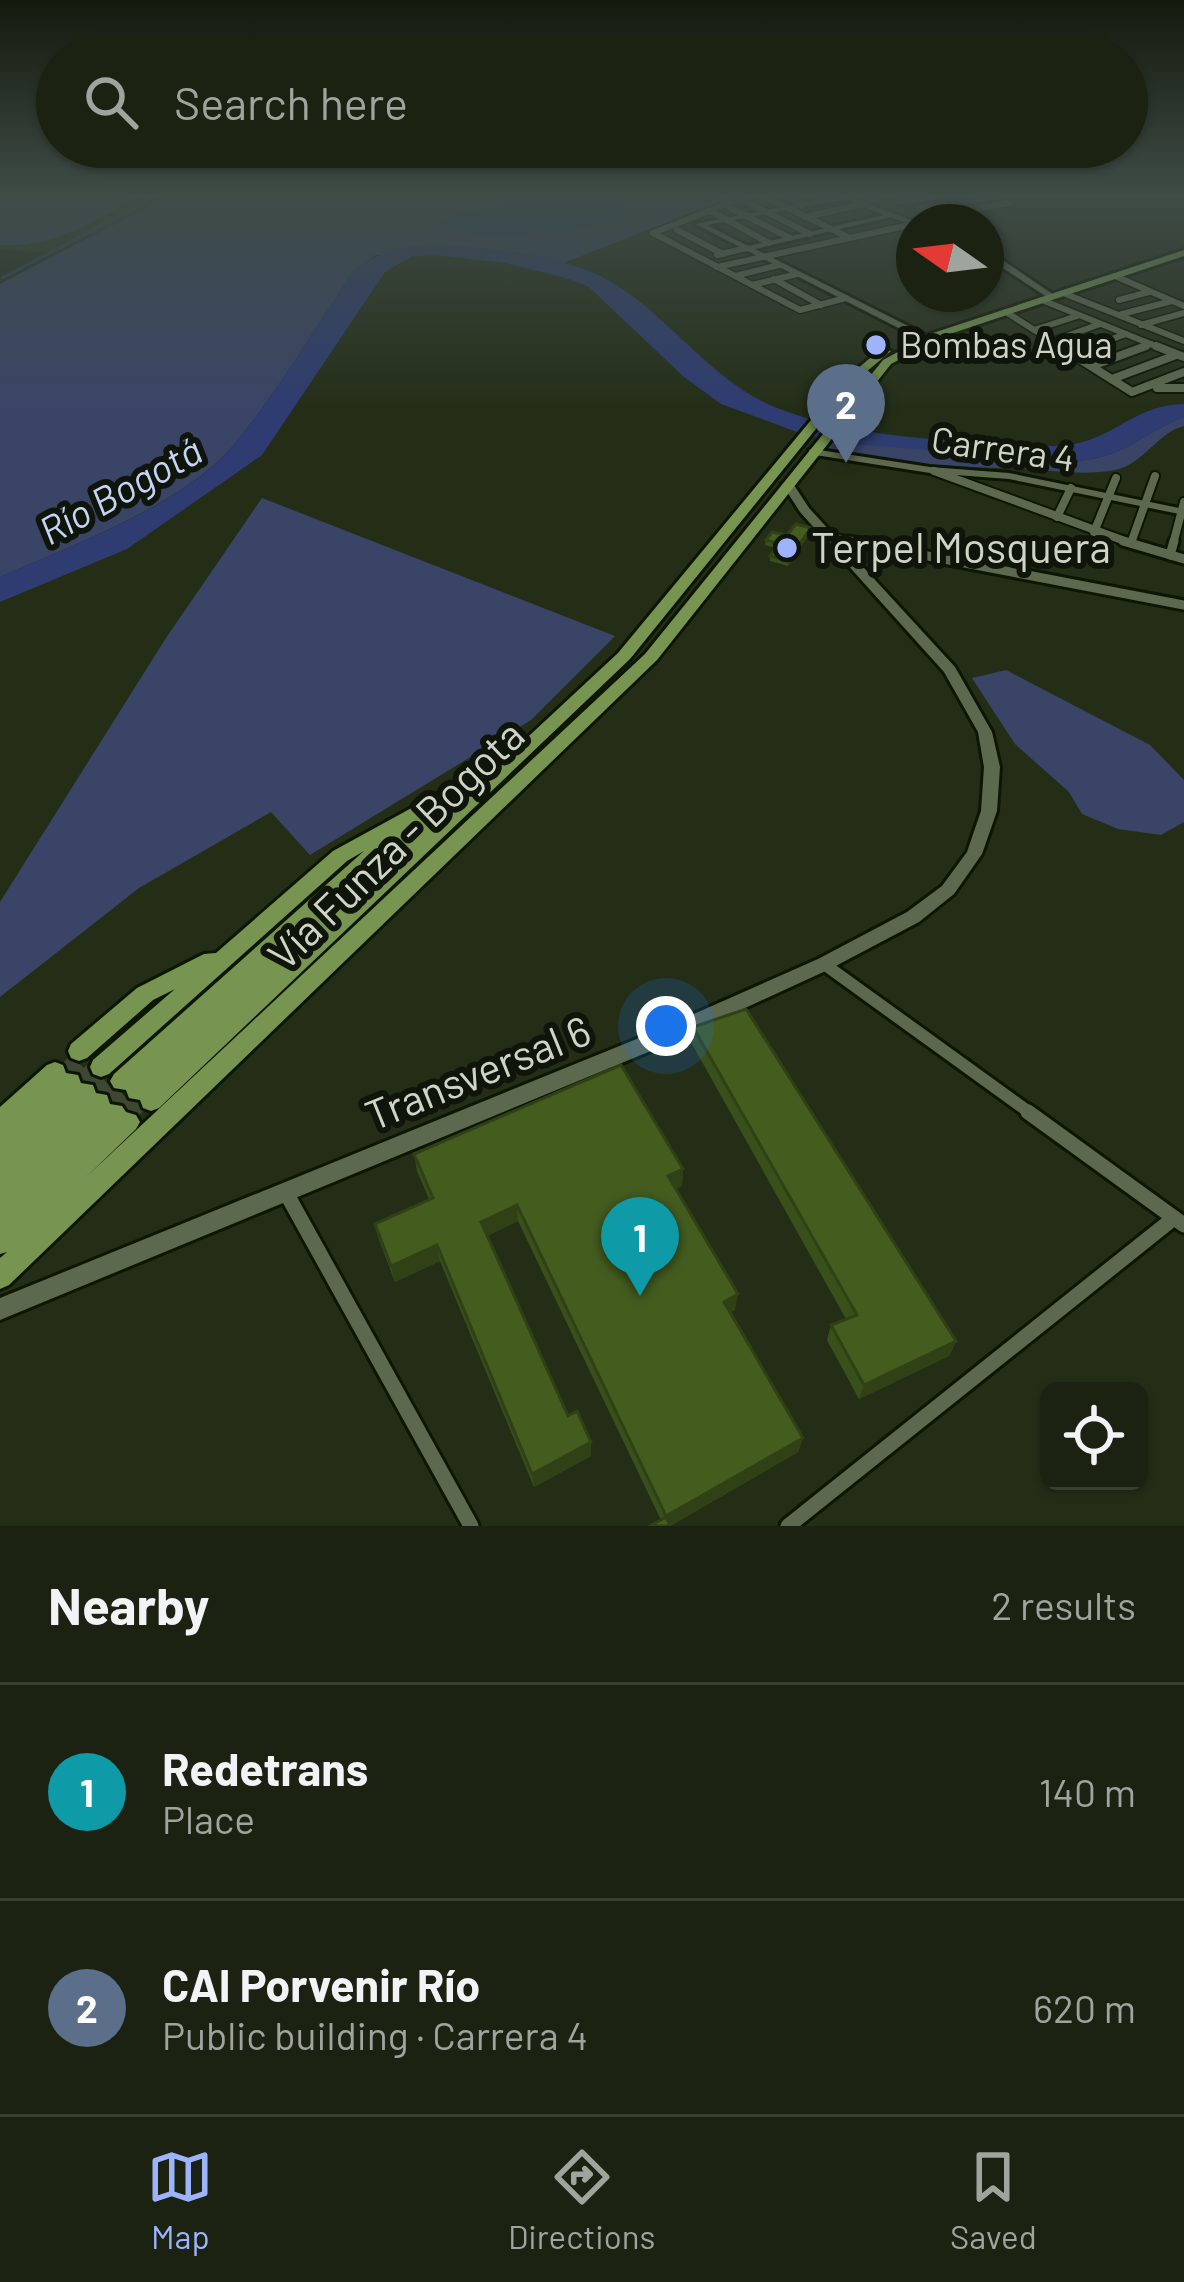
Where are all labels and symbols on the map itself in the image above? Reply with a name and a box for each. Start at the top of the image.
north arrow [896,204,1004,312]
place label: Bombas Agua [900,322,1113,365]
marker: Bombas Agua [863,332,889,358]
pin: 2 [807,364,885,463]
street label: Carrera 4 [929,416,1077,479]
water label: Río Bogotá [30,426,209,553]
place label: Terpel Mosquera [811,521,1111,572]
marker: Terpel Mosquera [774,535,800,561]
street label: Vía Funza - Bogota [256,709,534,979]
your location [636,996,696,1056]
street label: Transversal 6 [358,1003,597,1139]
pin: 1 [601,1197,679,1296]

